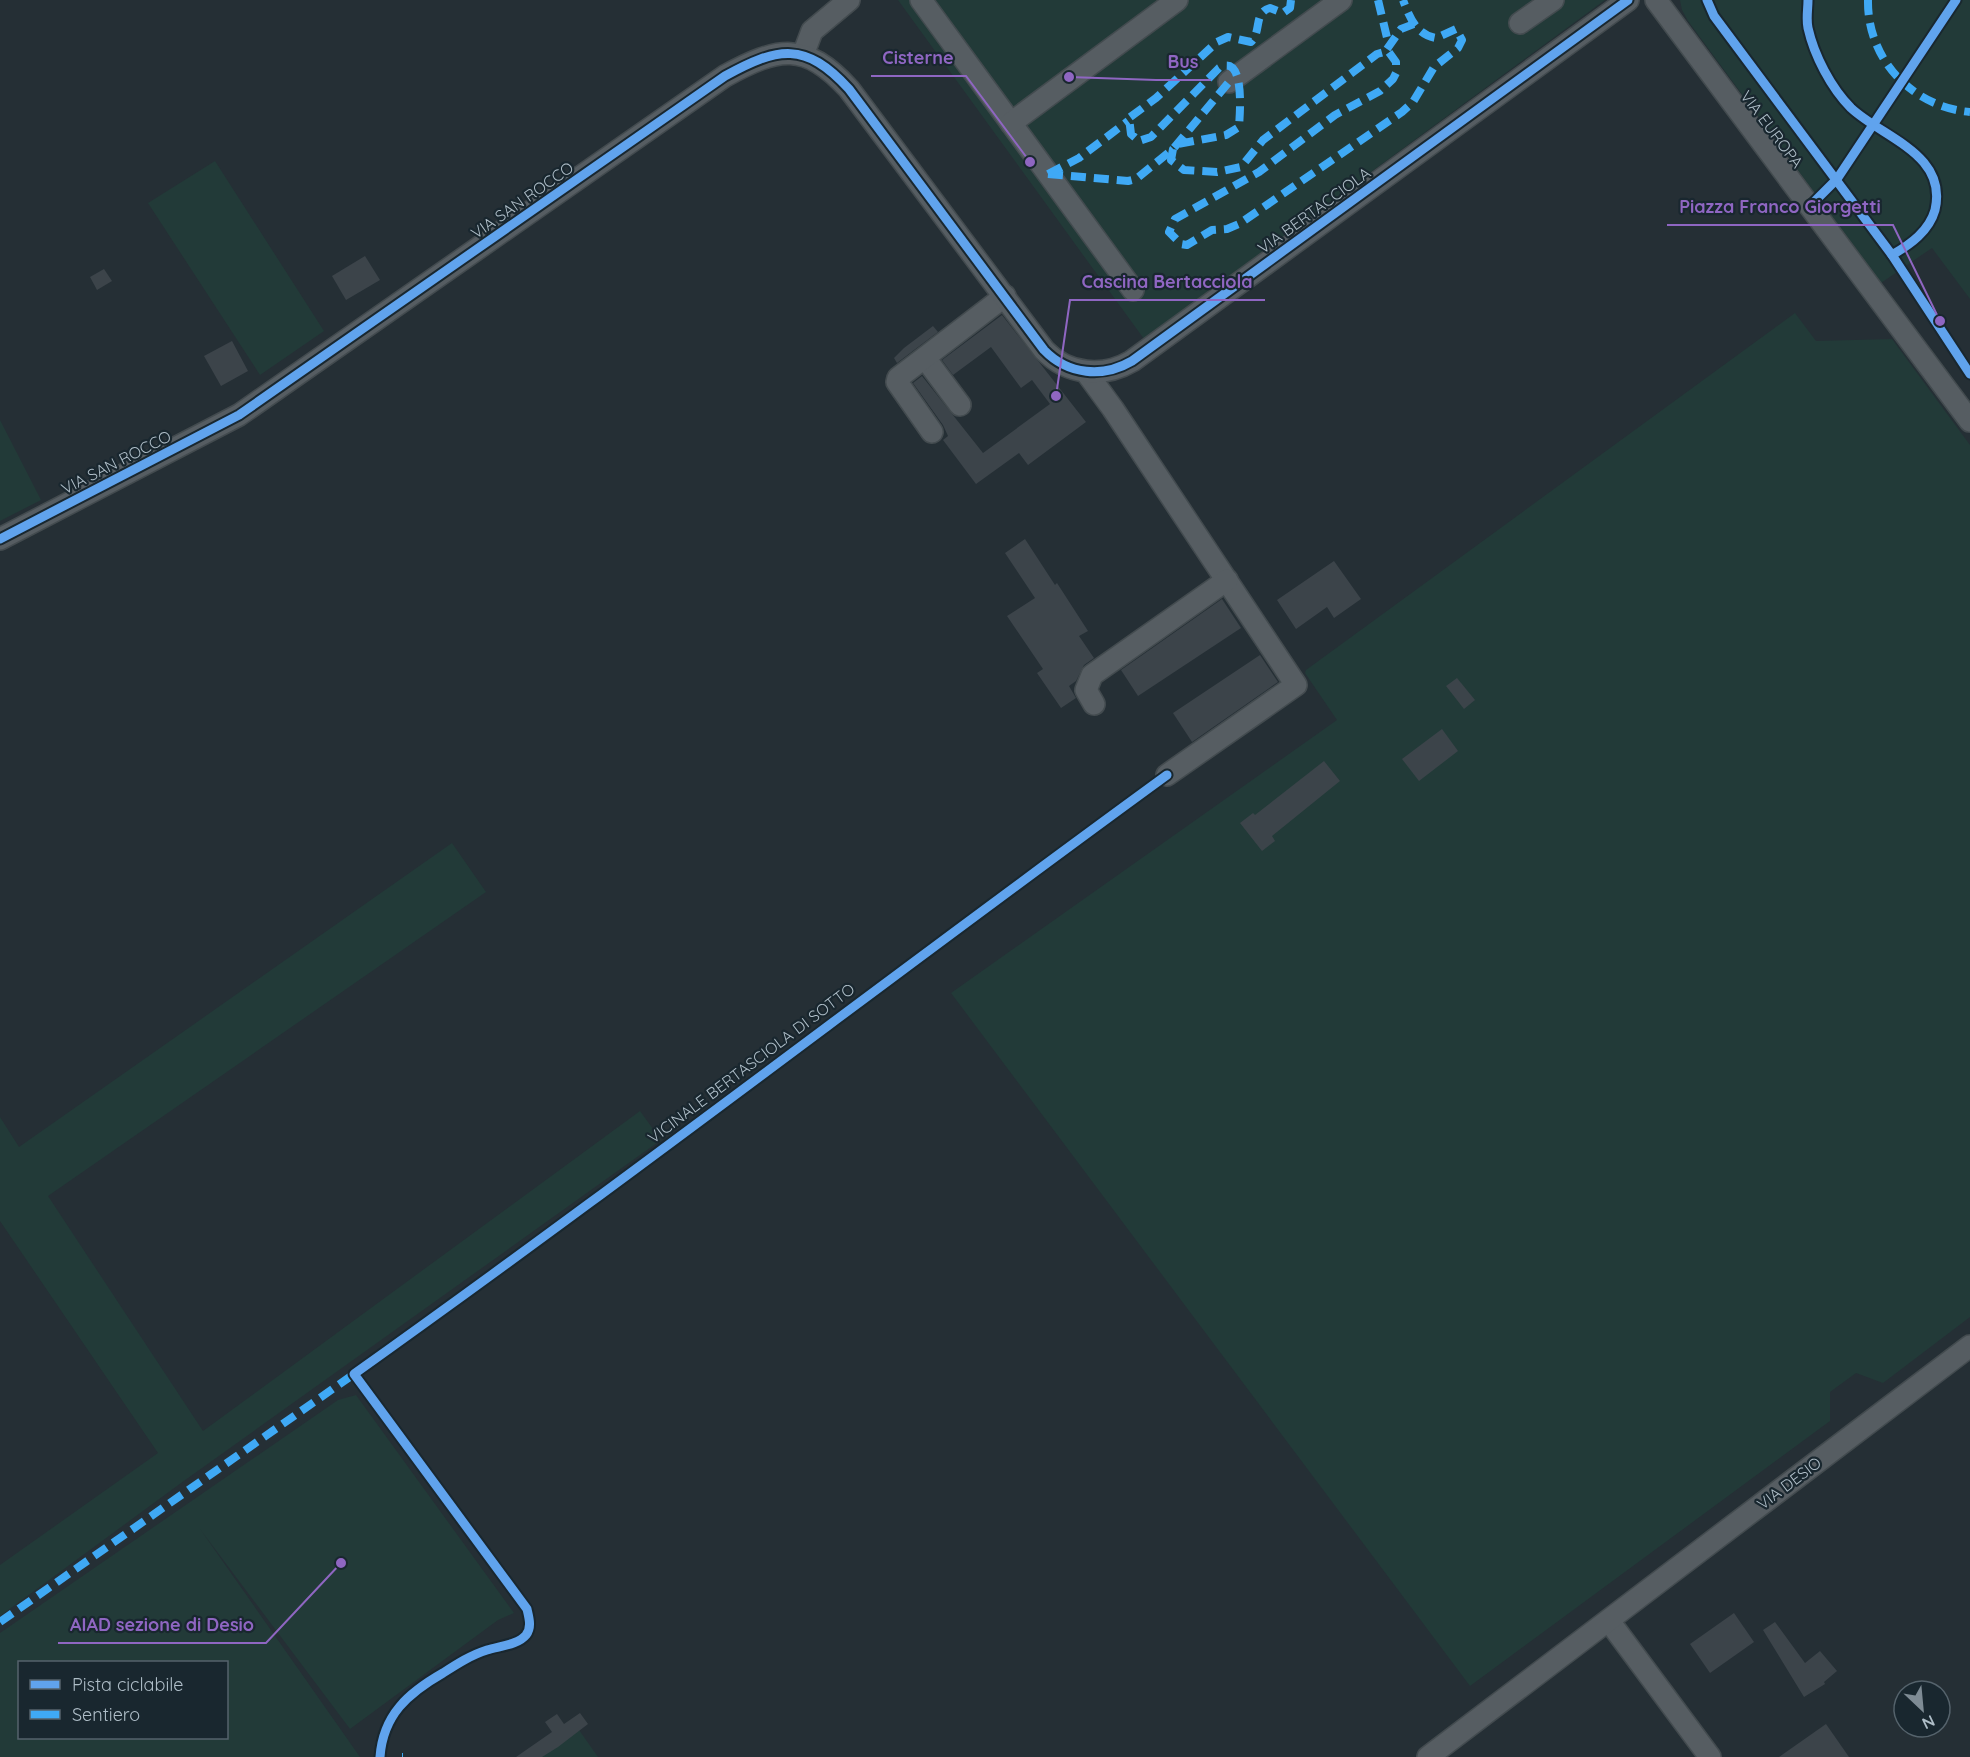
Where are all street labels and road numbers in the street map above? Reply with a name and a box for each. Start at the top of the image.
street label: VIA EUROPA [1736,86,1808,172]
street label: VIA SAN ROCCO [467,157,577,243]
street label: VIA BERTACCIOLA [1254,162,1374,258]
street label: VIA SAN ROCCO [58,426,174,498]
street label: VICINALE BERTASCIOLA DI SOTTO [644,979,858,1147]
street label: VIA DESIO [1753,1452,1825,1514]

